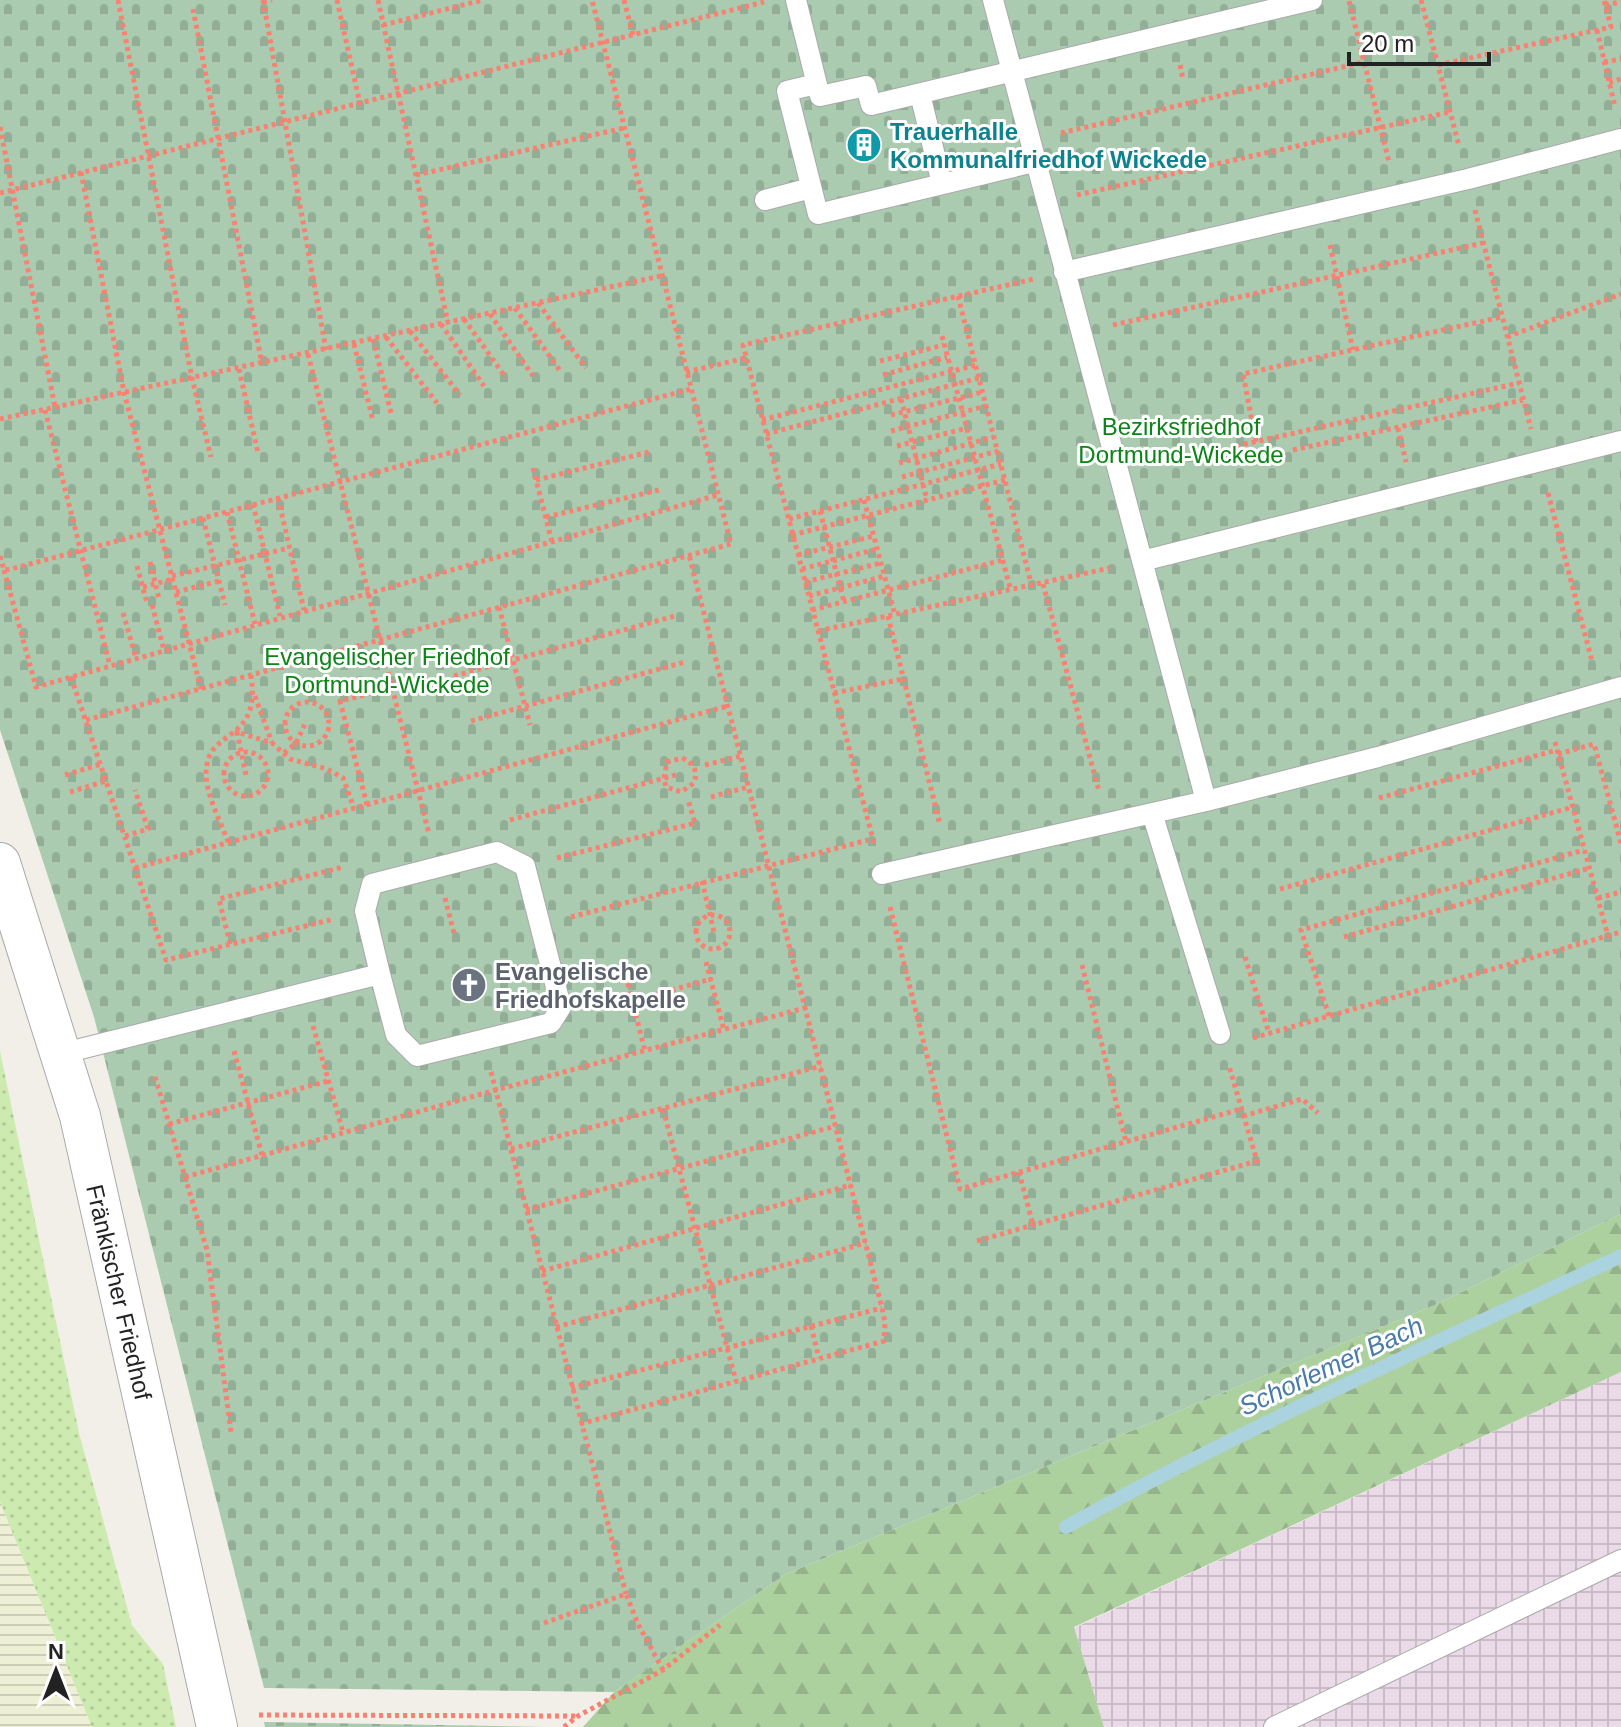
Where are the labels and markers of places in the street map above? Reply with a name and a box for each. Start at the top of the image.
place label: Trauerhalle Kommunalfriedhof Wickede [890,118,1207,173]
building icon: Trauerhalle Kommunalfriedhof Wickede [845,126,883,164]
place label: Evangelische Friedhofskapelle [495,958,686,1013]
church icon: Evangelische Friedhofskapelle [450,966,488,1004]

